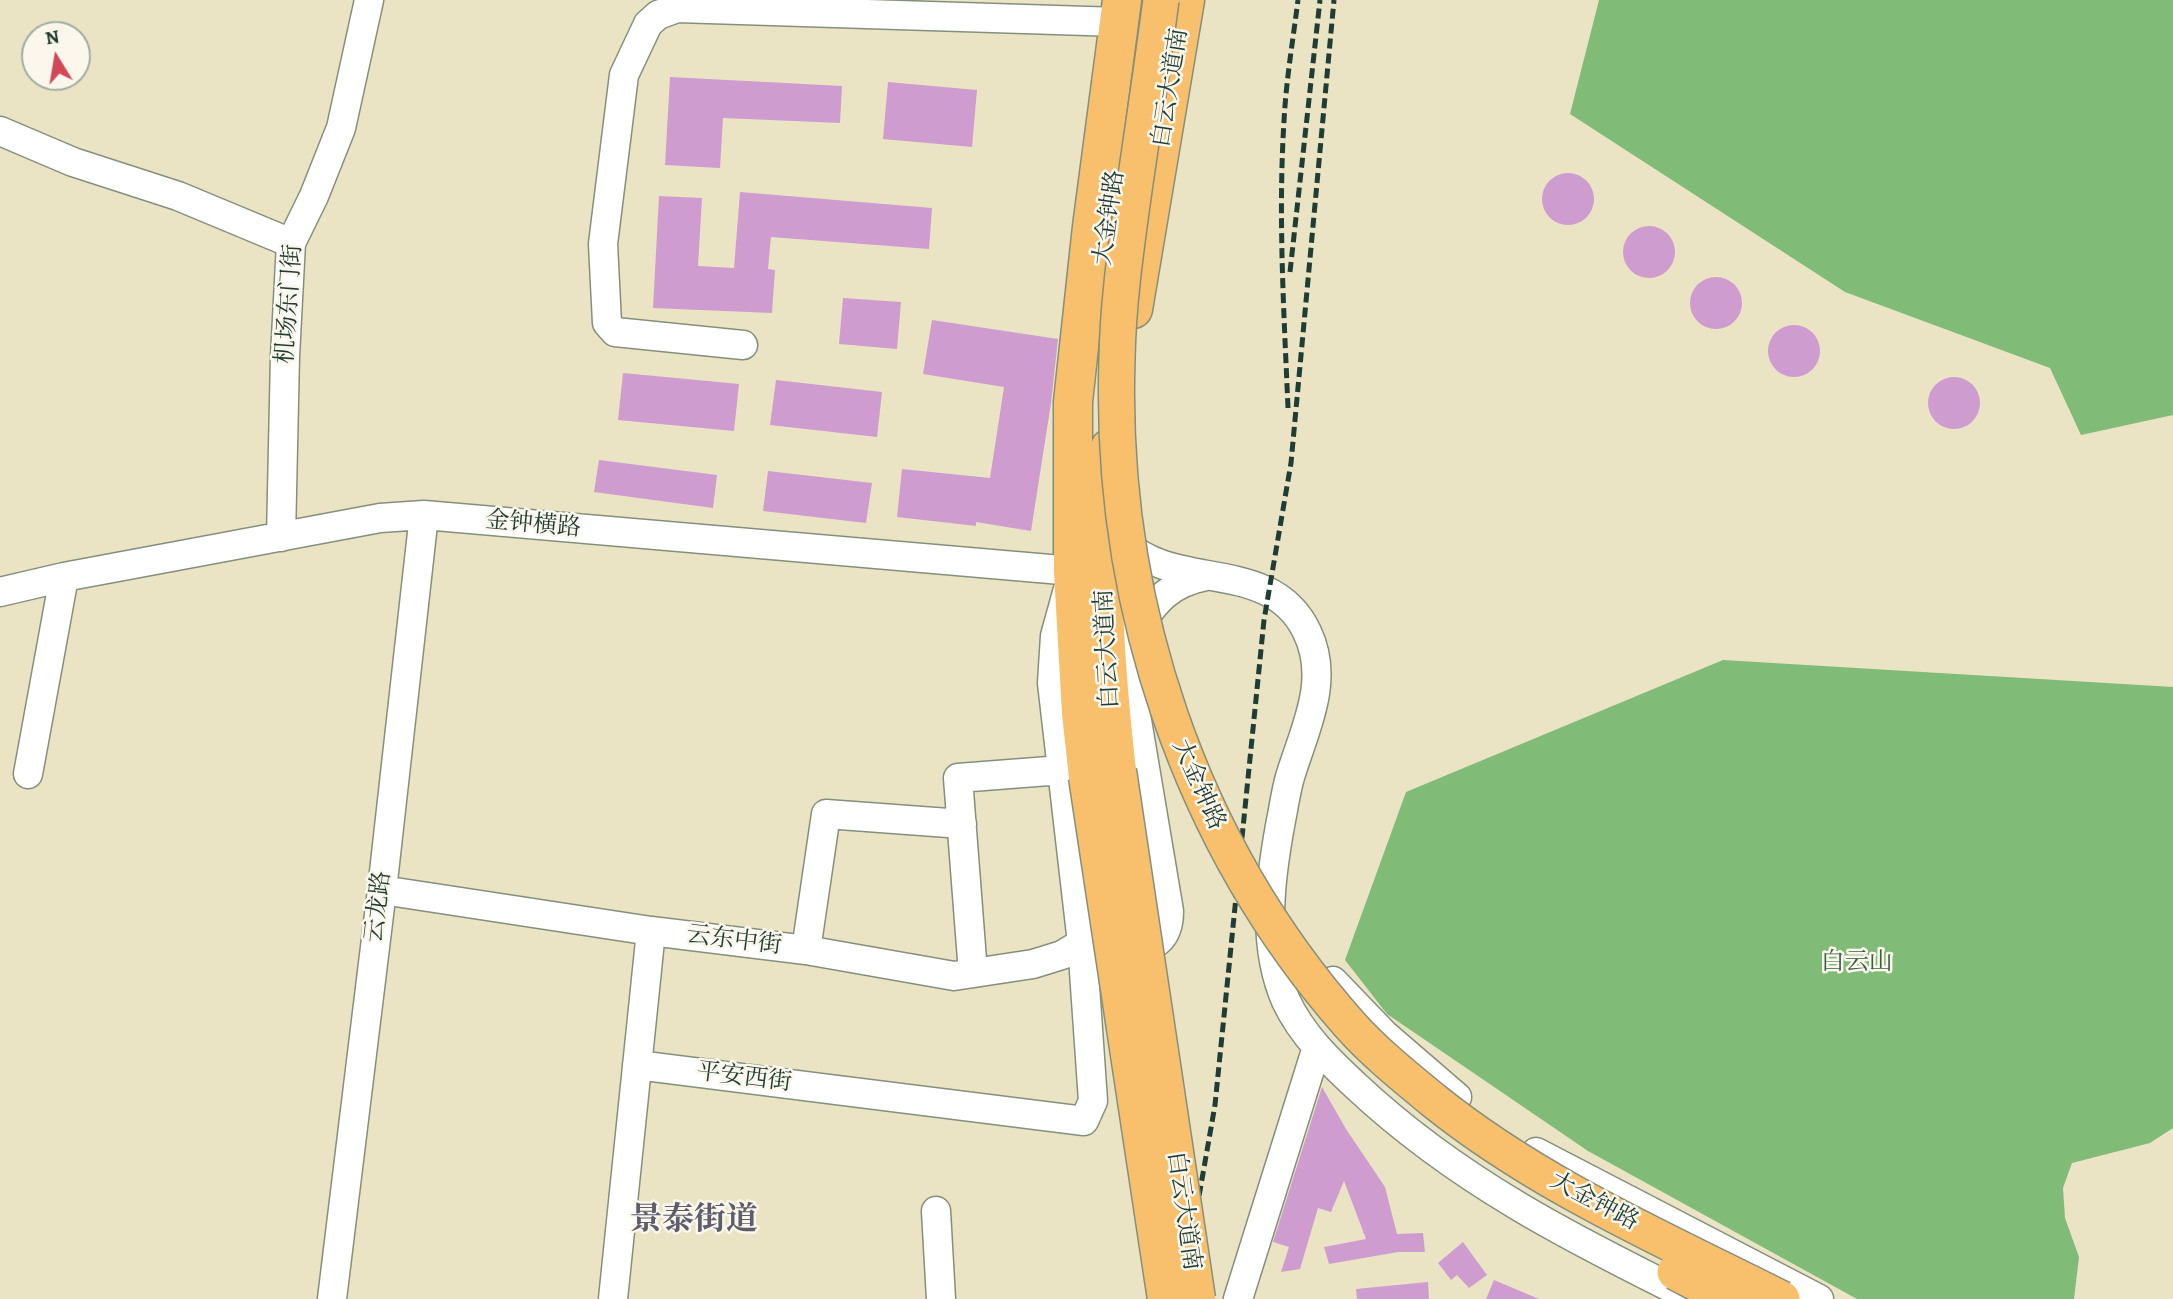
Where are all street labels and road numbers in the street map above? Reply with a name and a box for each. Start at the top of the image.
street label: 白云大道南 [1147,26,1195,150]
street label: 大金钟路 [1089,168,1131,268]
street label: 机场东门街 [271,243,309,365]
street label: 金钟横路 [484,506,582,544]
street label: 白云大道南 [1090,588,1126,710]
street label: 大金钟路 [1165,735,1231,835]
street label: 云龙路 [360,870,398,944]
street label: 云东中街 [685,921,783,961]
street label: 平安西街 [695,1058,793,1098]
street label: 白云大道南 [1160,1150,1206,1272]
street label: 大金钟路 [1545,1167,1643,1237]

